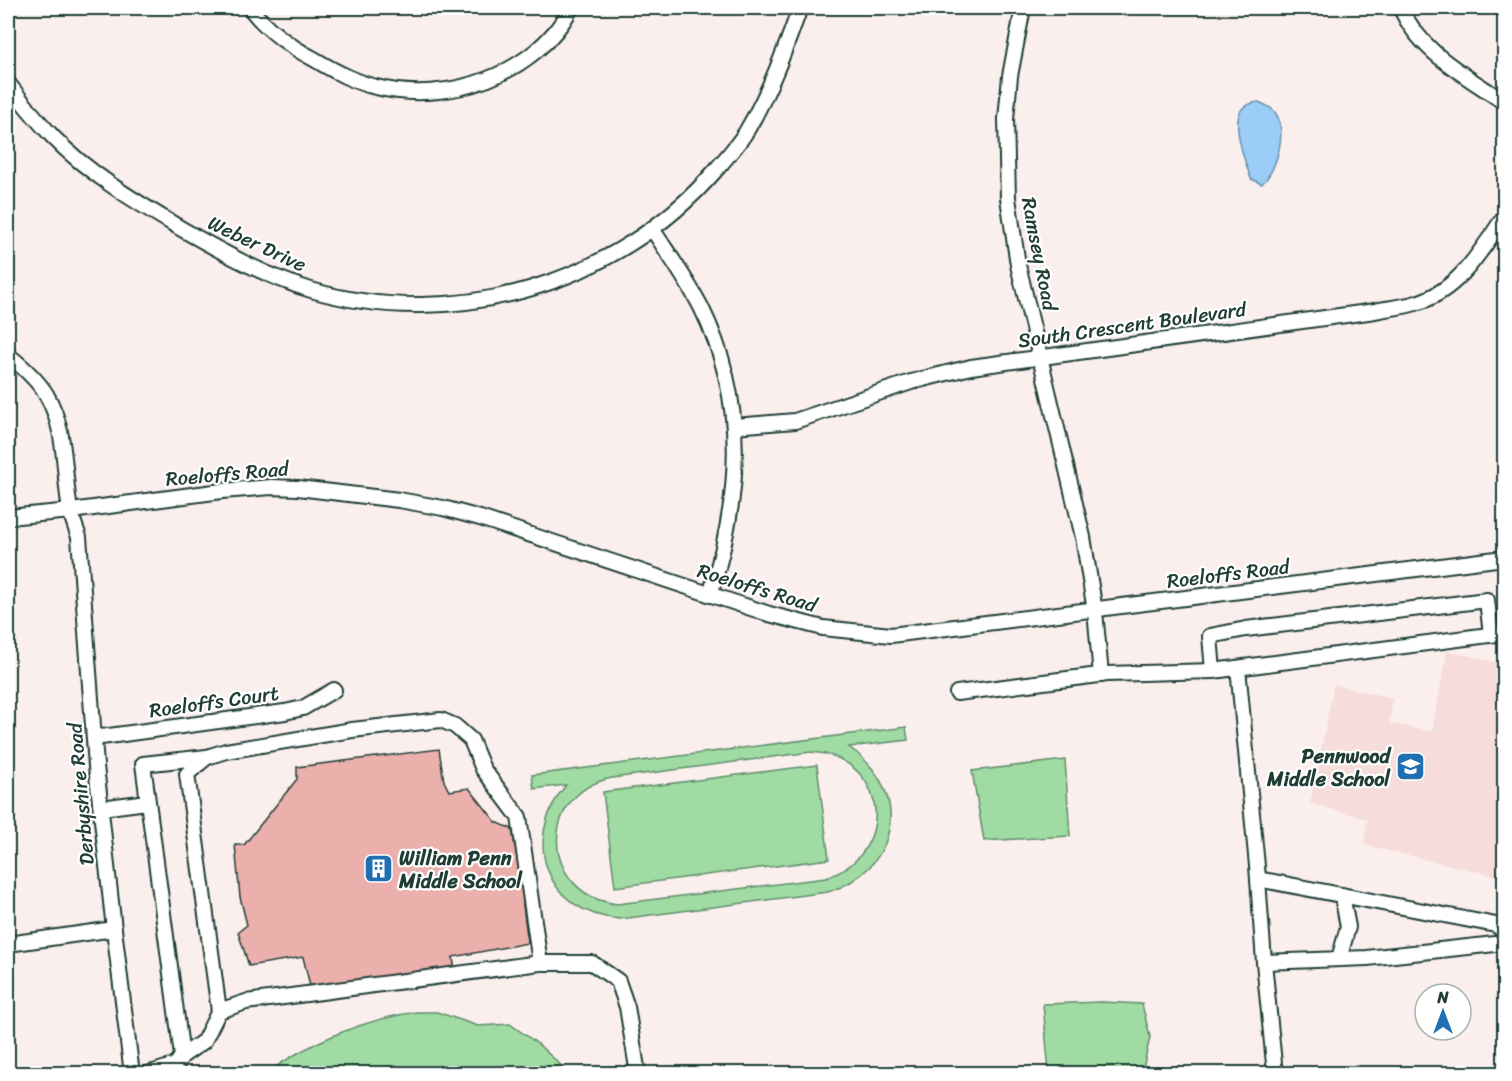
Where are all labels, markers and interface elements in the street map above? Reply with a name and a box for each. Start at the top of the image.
street label: Ramsey Road [1011,194,1067,315]
street label: Weber Drive [202,206,312,282]
street label: South Crescent Boulevard [1016,291,1250,358]
street label: Roeloffs Road [164,451,291,497]
street label: Roeloffs Road [1165,549,1293,599]
street label: Roeloffs Road [693,553,822,623]
street label: Roeloffs Court [147,676,281,728]
street label: Derbyshire Road [57,720,105,866]
place label: Pennwood Middle School [1266,739,1392,797]
school or university icon: Pennwood Middle School [1395,751,1427,783]
place label: William Penn Middle School [398,841,523,899]
building icon: William Penn Middle School [362,853,394,885]
north arrow [1413,982,1473,1042]
text: N [1436,983,1449,1012]

